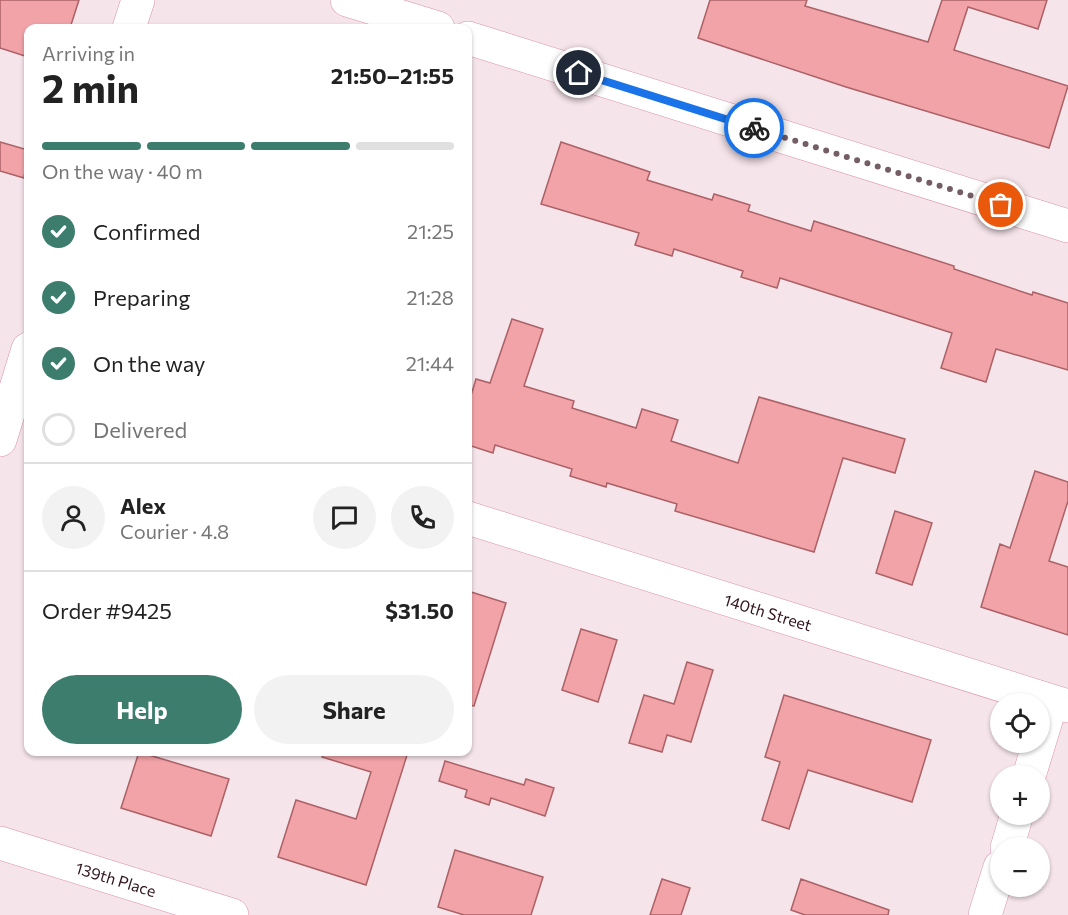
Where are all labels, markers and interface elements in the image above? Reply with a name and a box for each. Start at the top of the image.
text: Arriving in [42,41,135,65]
pin [553,47,604,98]
icon: home [562,56,595,89]
text: 21:50–21:55 [331,62,454,89]
text: 2 min [42,63,139,111]
courier [724,98,784,158]
icon: bike [738,112,771,145]
text: On the way · 40 m [42,159,203,183]
pin [975,179,1026,230]
icon: bag [984,188,1017,221]
icon: check [42,215,75,248]
text: Confirmed [93,218,200,245]
text: 21:25 [407,219,454,243]
icon: check [42,281,75,314]
text: Preparing [93,284,190,311]
text: 21:28 [406,285,454,309]
icon: check [42,347,75,380]
text: On the way [93,350,205,377]
text: 21:44 [406,351,454,375]
text: Delivered [93,416,187,443]
button: person [42,486,105,549]
button: chat [313,486,376,549]
button: phone [391,486,454,549]
text: Alex [120,492,166,519]
text: Courier · 4.8 [120,519,229,543]
street label: 140th Street [722,590,815,634]
text: Order #9425 [42,597,172,624]
text: $31.50 [385,597,454,624]
button: Help [42,675,242,744]
button: Share [254,675,454,744]
map controls [990,693,1050,897]
button: locate [990,693,1050,753]
button: + [990,765,1050,825]
button: − [990,837,1050,897]
street label: 139th Place [73,858,159,900]

